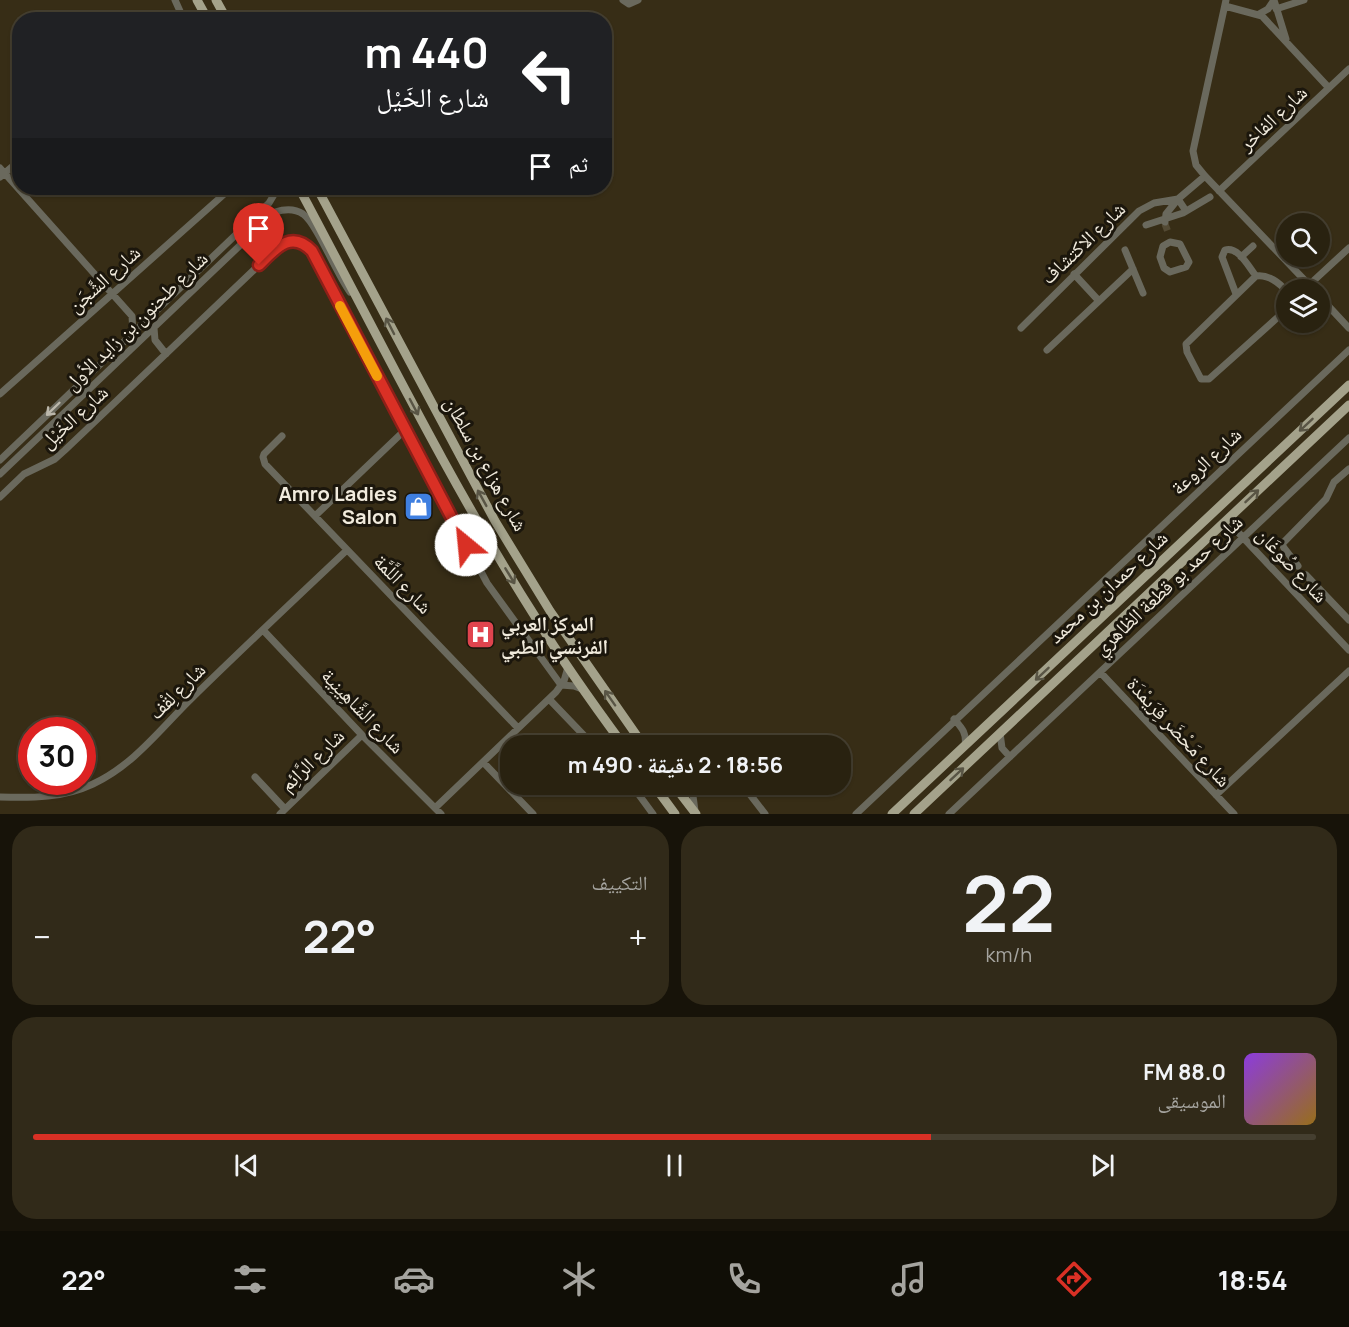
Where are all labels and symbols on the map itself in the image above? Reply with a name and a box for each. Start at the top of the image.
street label: شارع الفاخر [1232,79,1313,157]
street label: شارع الاكتشاف [1034,195,1131,290]
pin [233,203,284,265]
street label: شارع الشَّجَن [61,239,146,319]
street label: شارع طحنون بن زايد الأول [58,245,213,396]
one-way arrow [384,318,395,336]
street label: شارع الخَيْل [34,379,114,455]
street label: شارع هزاع بن سلطان [438,392,535,536]
one-way arrow [409,397,420,415]
one-way arrow [46,402,61,416]
one-way arrow [1299,418,1314,432]
street label: شارع الروعة [1164,421,1247,500]
place label: Amro Ladies Salon [278,480,397,530]
shop icon: Amro Ladies Salon [402,490,434,522]
one-way arrow [476,490,488,507]
one-way arrow [1244,490,1259,504]
street label: شارع حمد بو قطعة الظاهري [1087,508,1250,663]
position arrow [434,513,498,577]
street label: شارع صُوغَان [1250,521,1334,608]
street label: شارع حمدان بن محمد [1042,524,1173,649]
street label: شارع اللَّمَّة [368,548,439,619]
one-way arrow [504,567,516,584]
place label: المركز العربي الفرنسي الطبي [501,610,608,663]
hospital icon: المركز العربي الفرنسي الطبي [464,619,496,651]
street label: شارع لِقْف [142,656,211,725]
street label: شارع الشَّاهِينِية [316,662,411,759]
one-way arrow [1035,667,1050,681]
street label: شارع مَحْضَر قِرَيمْدَة [1121,671,1237,793]
one-way arrow [604,690,616,706]
speed limit sign: 30 [18,717,96,795]
street label: شارع الرَّائِم [274,722,350,798]
one-way arrow [950,767,965,781]

